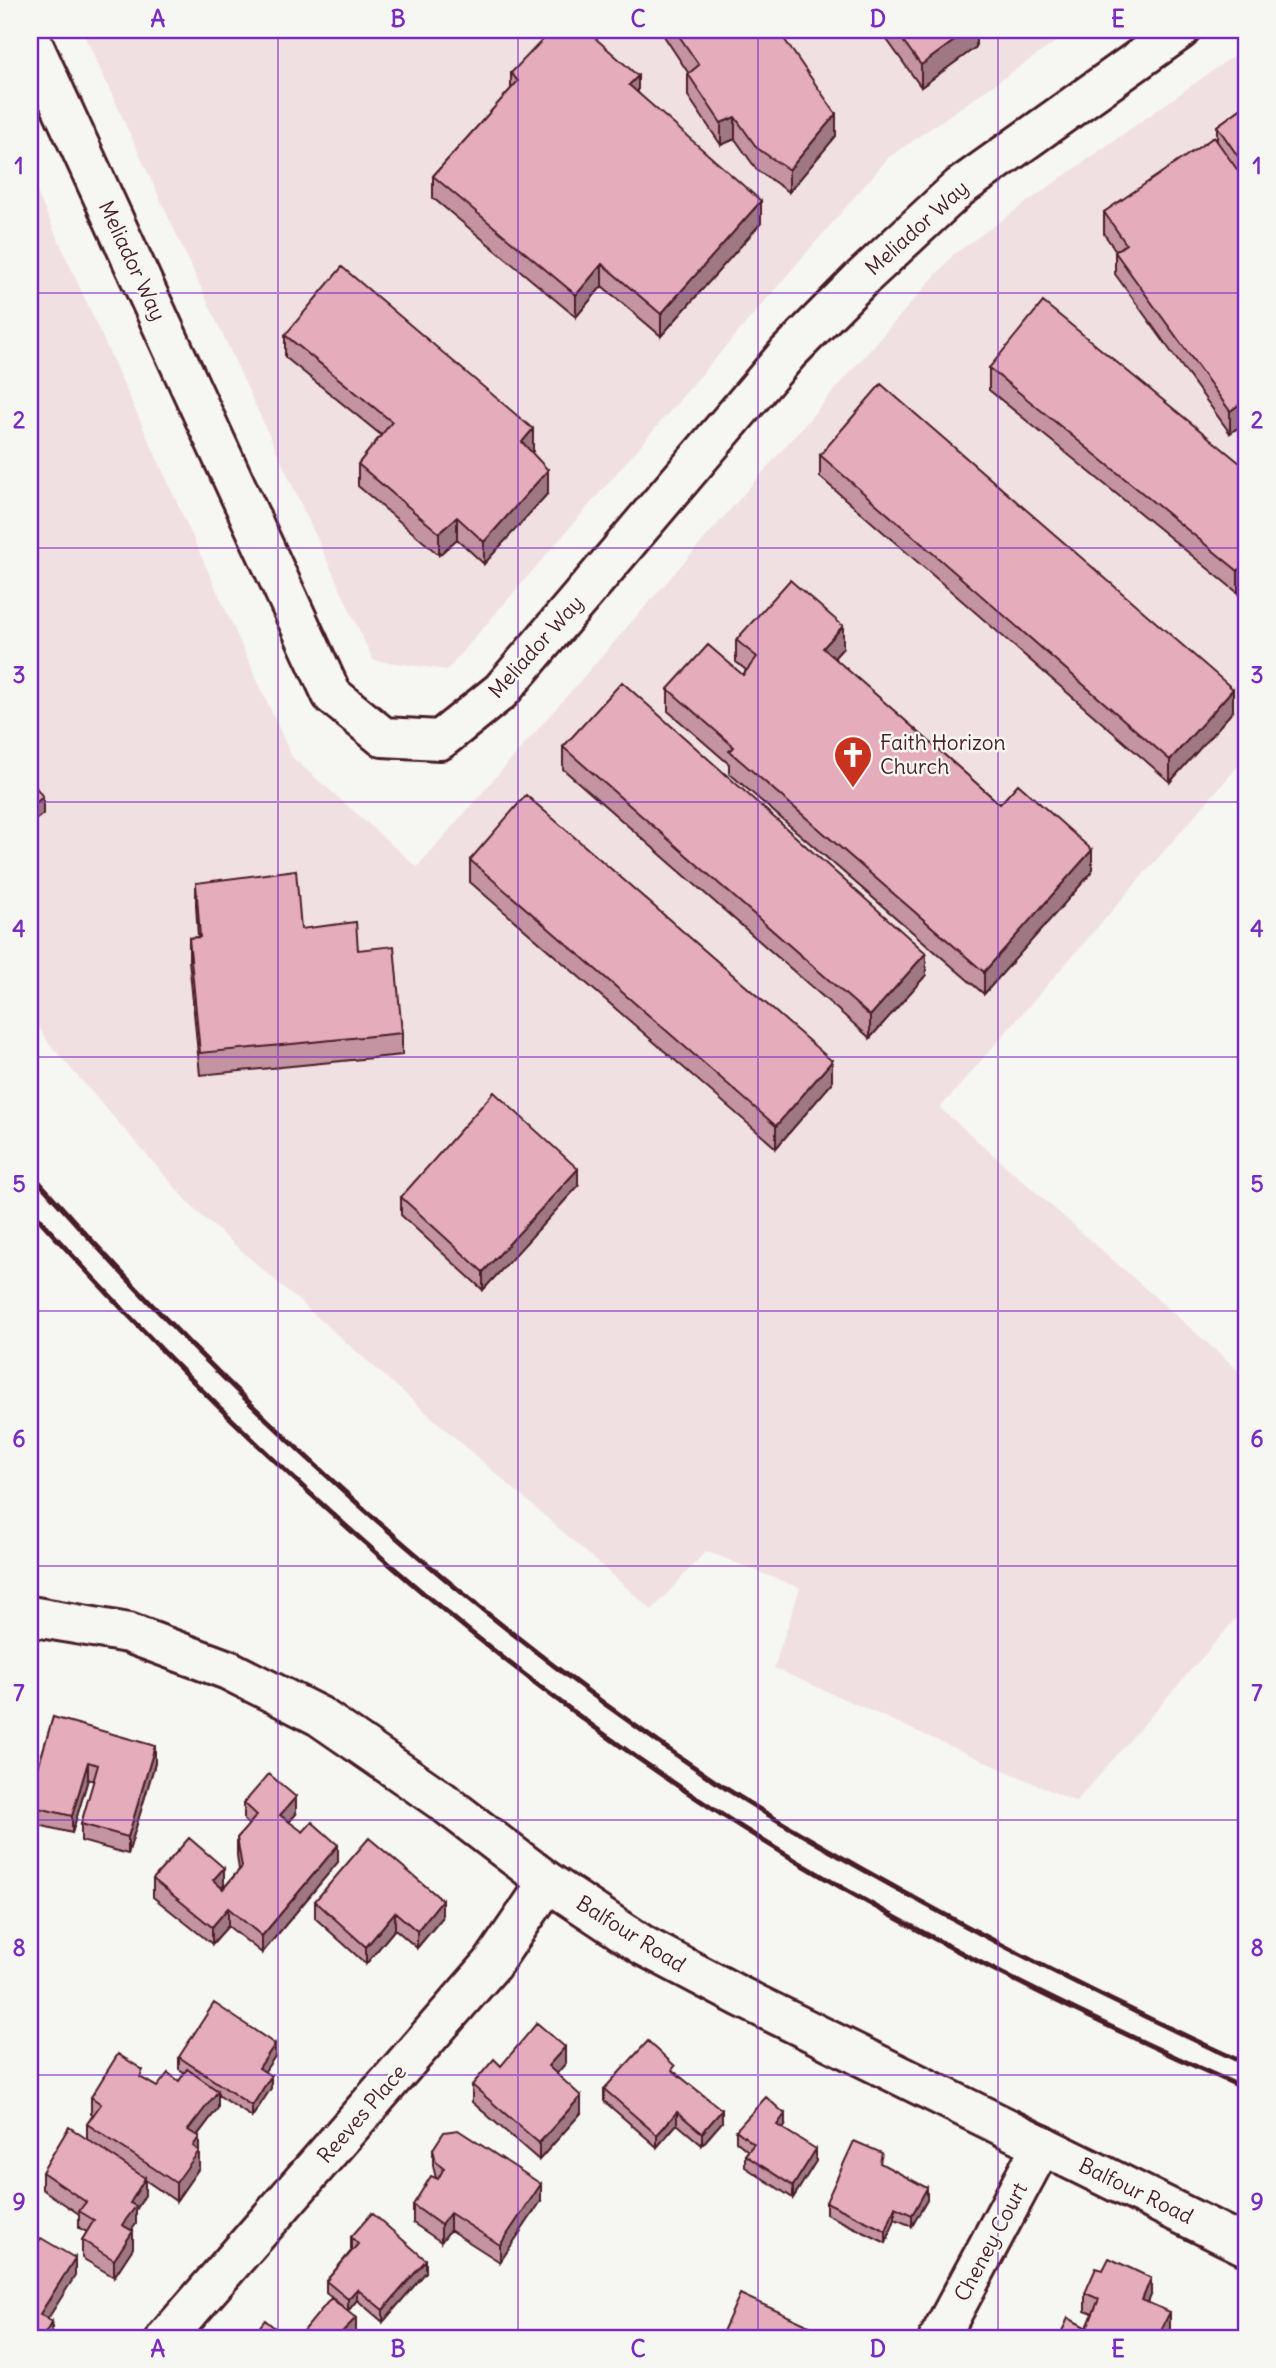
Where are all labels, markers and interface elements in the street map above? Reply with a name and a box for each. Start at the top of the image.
text: A [151,4,166,33]
text: B [390,4,406,33]
text: C [630,4,646,33]
text: D [870,4,886,33]
text: E [1111,4,1125,33]
text: 1 [14,151,24,180]
text: 1 [1252,151,1262,180]
street label: Meliador Way [860,174,974,281]
street label: Meliador Way [93,196,172,325]
text: 2 [13,405,26,434]
text: 2 [1251,405,1264,434]
street label: Meliador Way [482,590,589,704]
text: 3 [12,660,26,689]
text: 3 [1250,660,1264,689]
place label: Faith Horizon Church [880,729,1006,780]
church icon: Faith Horizon Church [832,734,874,789]
text: 4 [12,914,26,943]
text: 4 [1250,914,1264,943]
text: 5 [12,1169,26,1198]
text: 5 [1250,1169,1264,1198]
text: 6 [12,1424,26,1453]
text: 6 [1250,1424,1264,1453]
text: 7 [13,1678,25,1707]
text: 7 [1251,1678,1263,1707]
street label: Balfour Road [572,1889,691,1978]
text: 8 [12,1933,26,1962]
text: 8 [1250,1933,1264,1962]
street label: Reeves Place [311,2059,412,2169]
street label: Balfour Road [1075,2151,1198,2230]
street label: Cheney Court [948,2178,1033,2306]
text: 9 [12,2187,26,2216]
text: 9 [1250,2187,1264,2216]
text: A [151,2334,166,2363]
text: B [390,2334,406,2363]
text: C [630,2334,646,2363]
text: D [870,2334,886,2363]
text: E [1111,2334,1125,2363]

